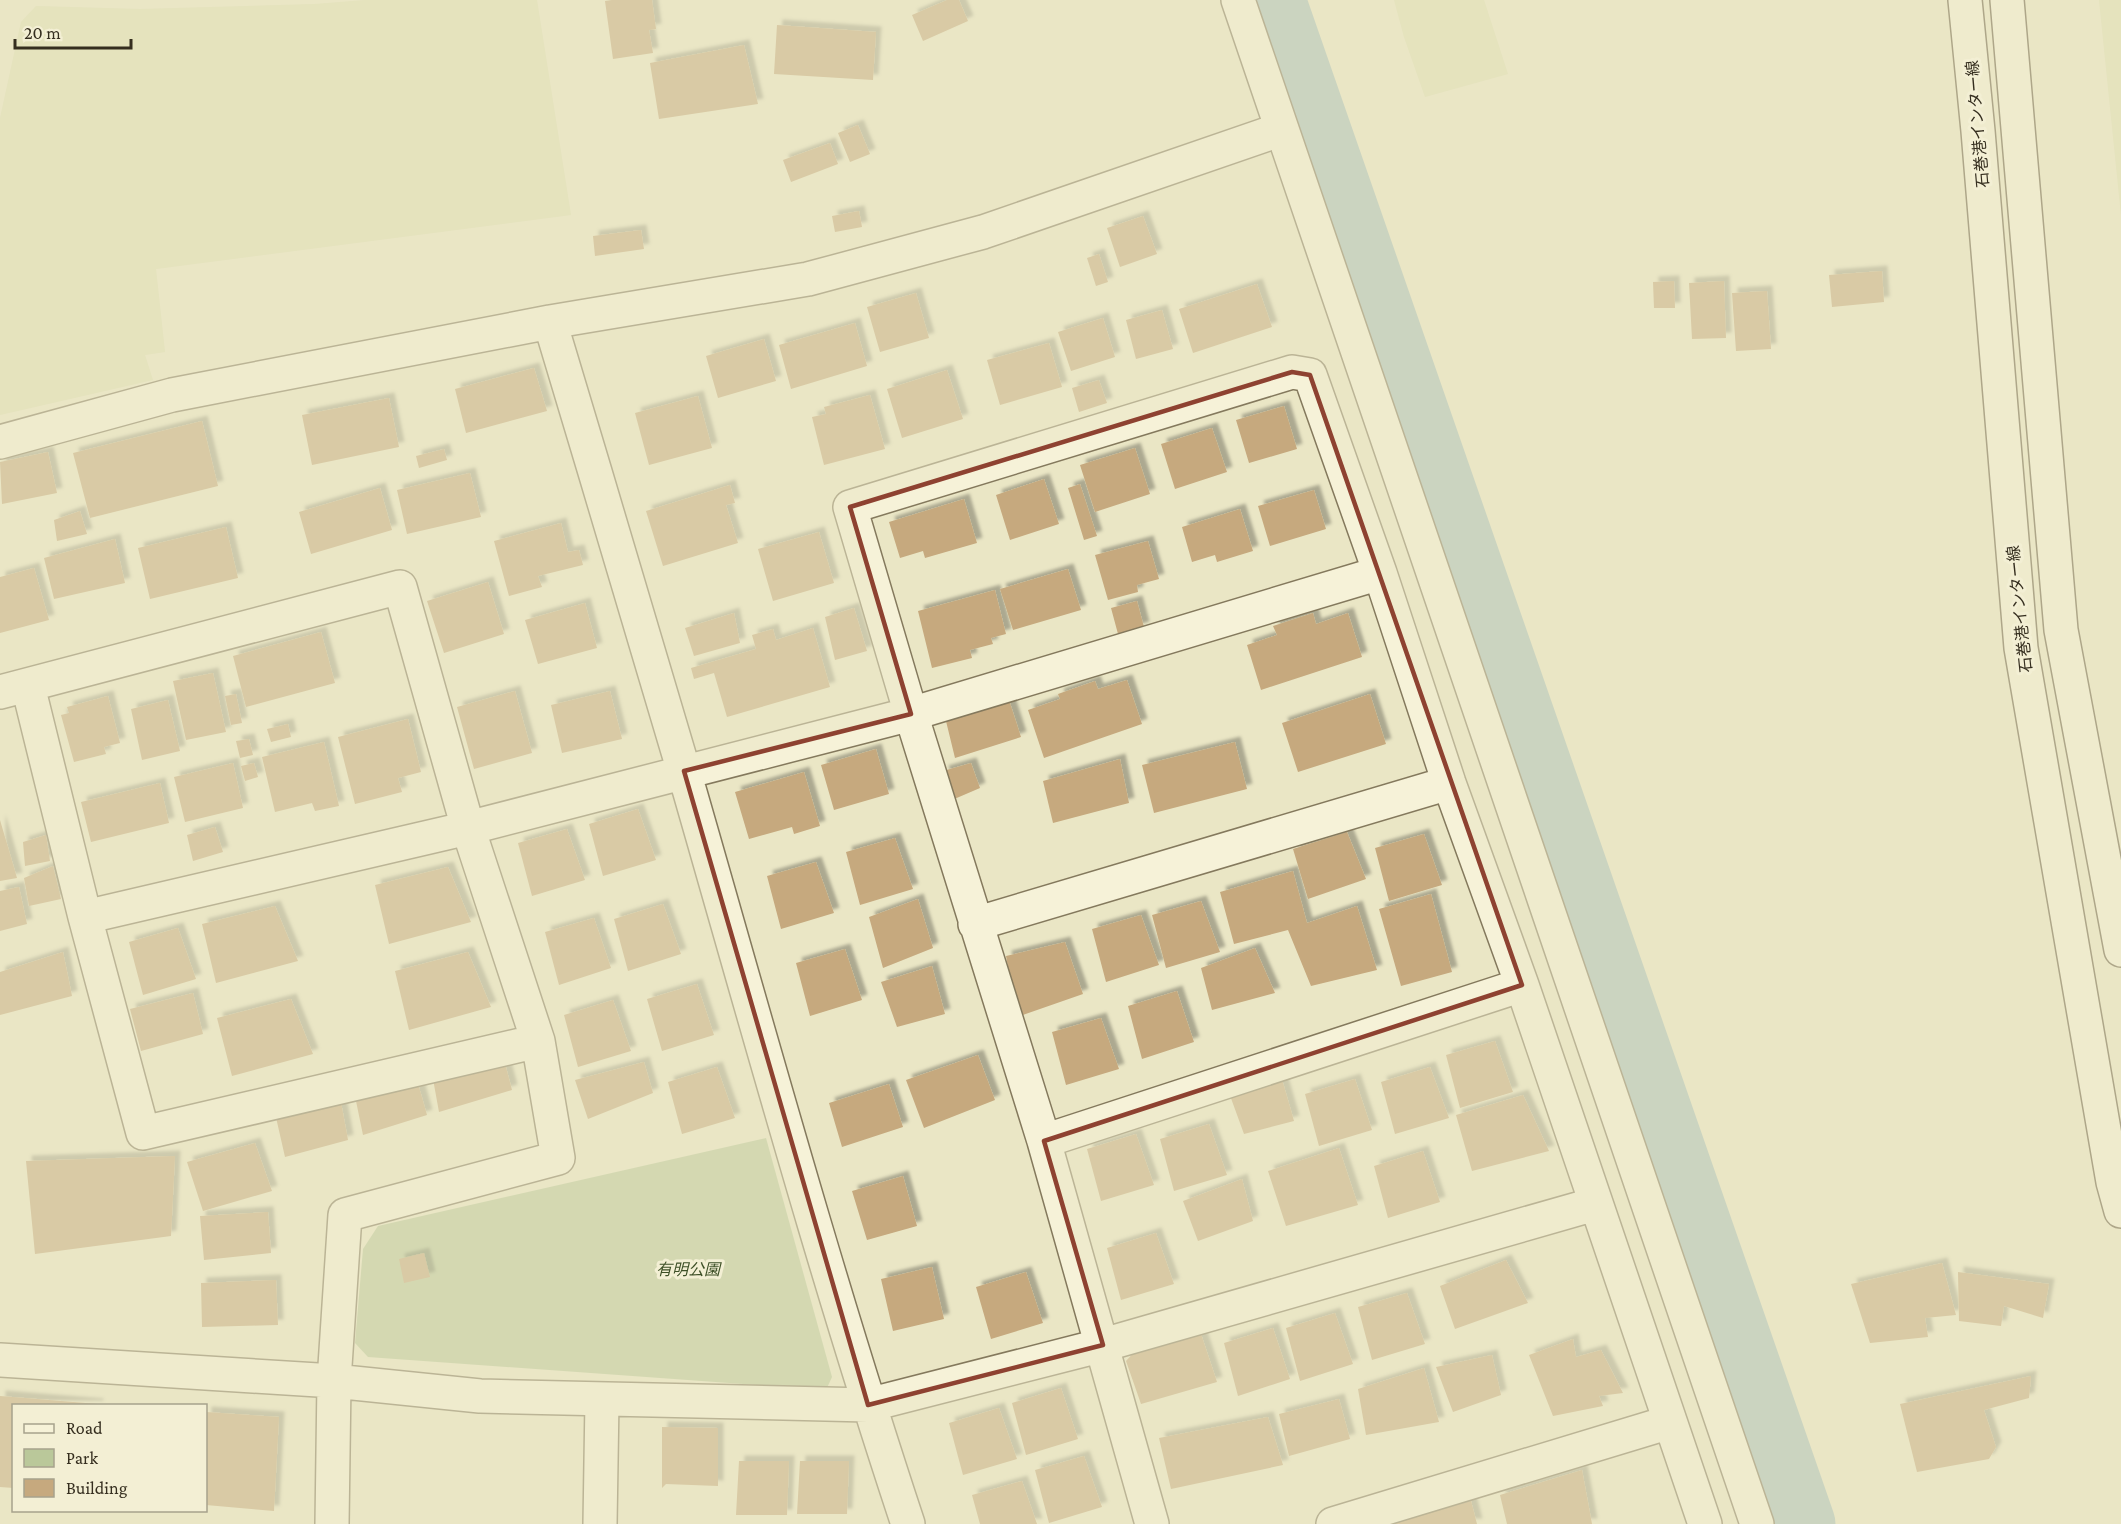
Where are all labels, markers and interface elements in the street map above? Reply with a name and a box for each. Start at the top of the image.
scale bar [15,12,130,50]
text: 20 m [24,23,61,43]
street label: 石巻港インター線 [1963,59,1992,188]
street label: 石巻港インター線 [2004,544,2035,673]
park label: 有明公園 [656,1261,722,1278]
legend [12,1404,207,1512]
text: Road [66,1418,103,1438]
text: Park [66,1448,98,1468]
text: Building [66,1478,128,1498]

